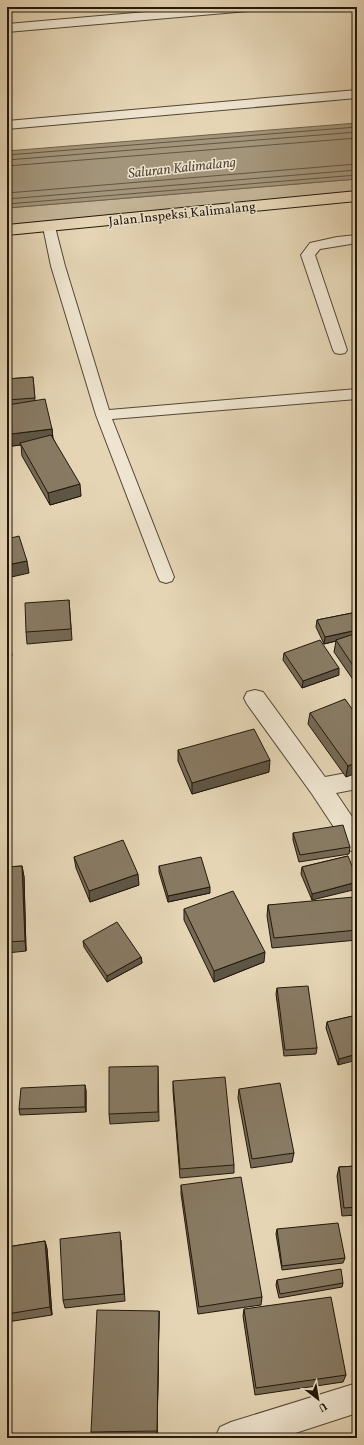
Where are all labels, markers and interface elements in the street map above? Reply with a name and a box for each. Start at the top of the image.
water label: Saluran Kalimalang [127,153,237,184]
street label: Jalan Inspeksi Kalimalang [108,198,257,232]
north arrow [298,1379,338,1419]
text: U [315,1398,329,1415]

